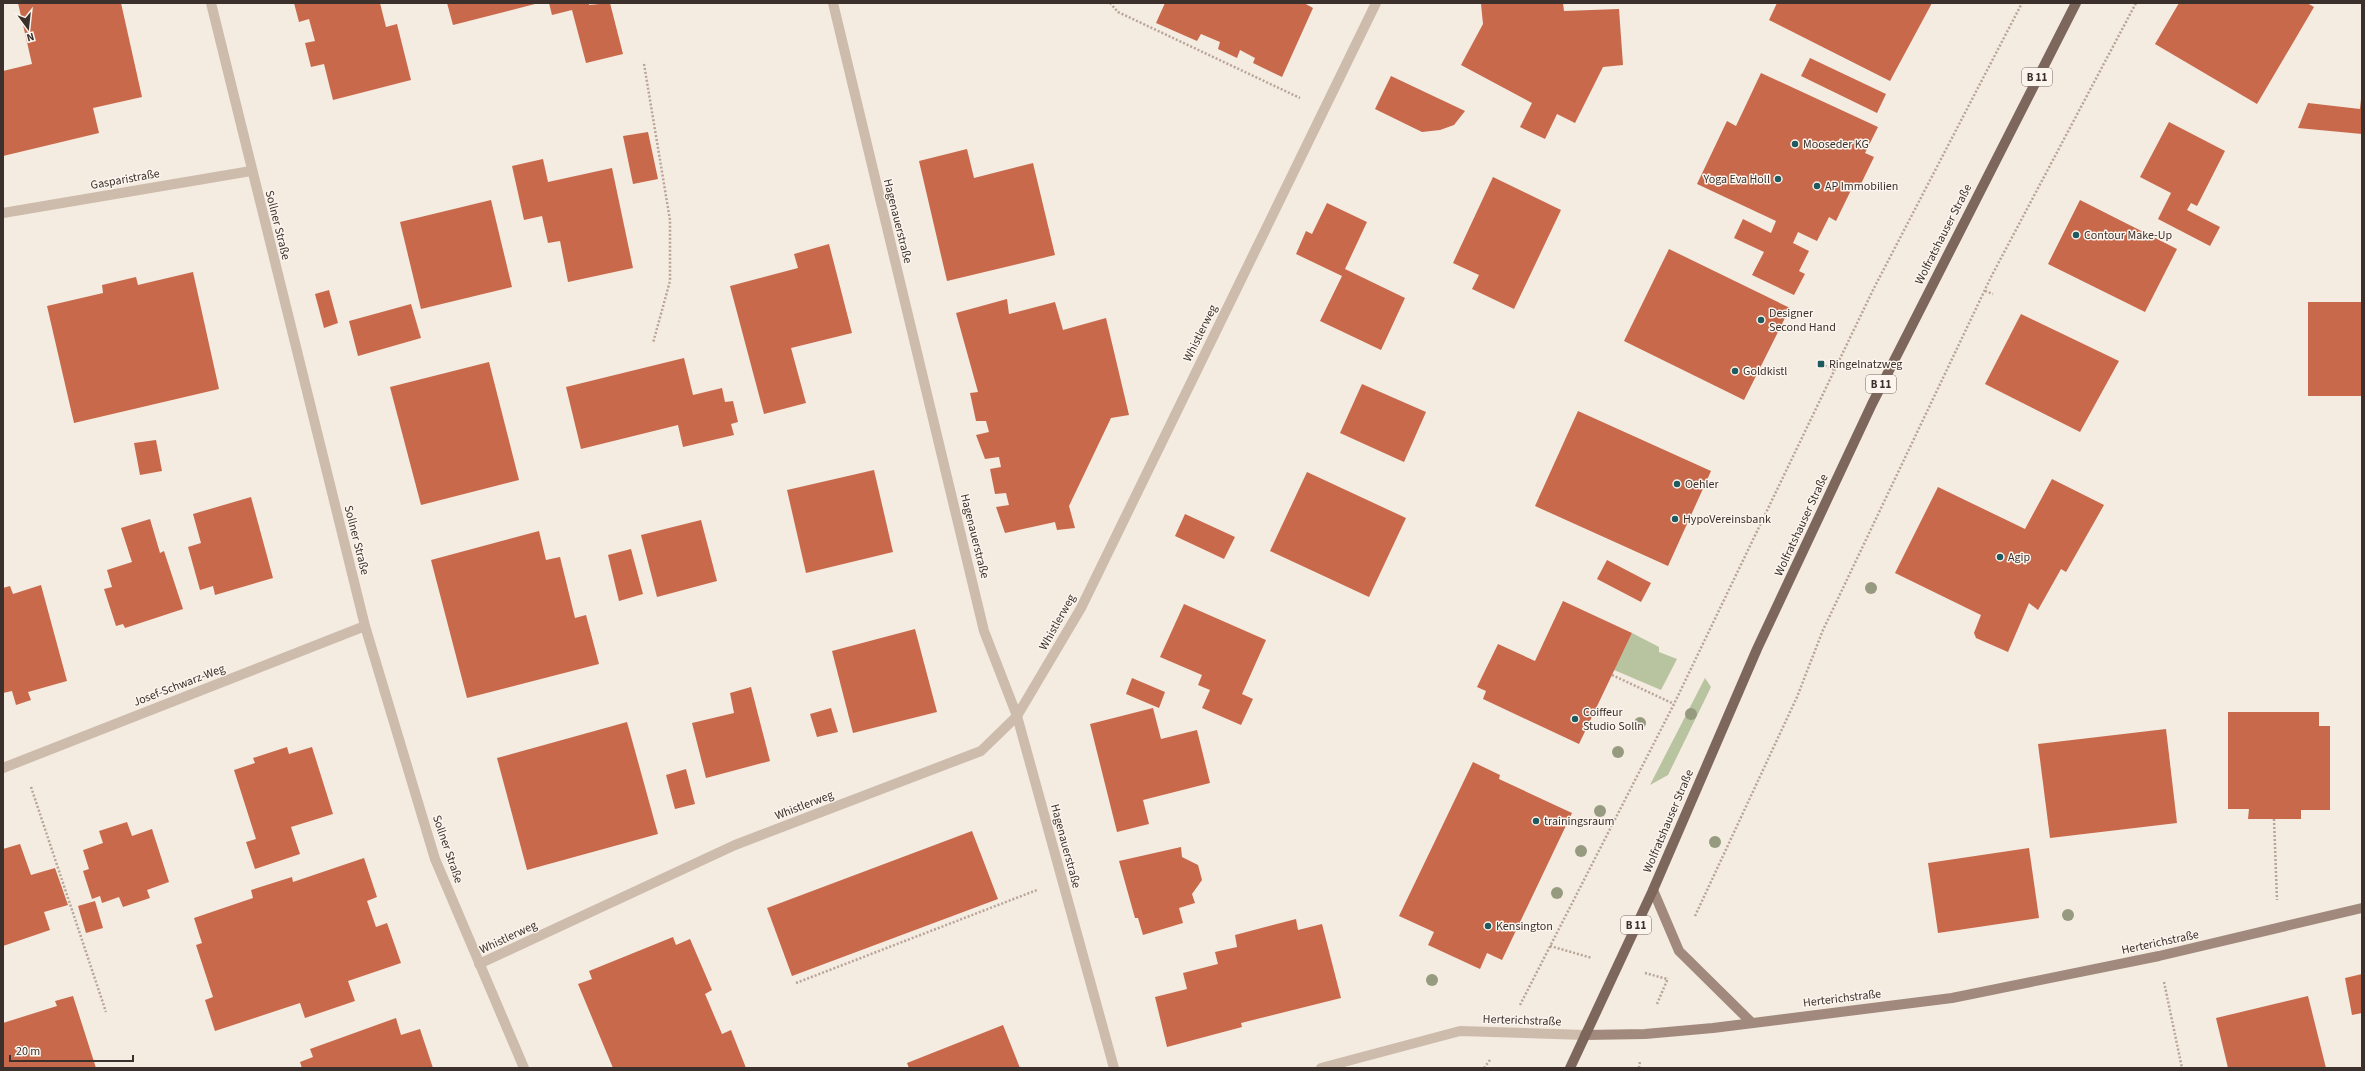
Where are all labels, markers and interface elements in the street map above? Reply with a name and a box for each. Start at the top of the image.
north arrow [8,8,48,48]
text: N [25,29,36,45]
road number: B 11 [2022,68,2052,86]
place label: Mooseder KG [1803,136,1869,153]
marker: Mooseder KG [1790,139,1800,149]
street label: Gasparistraße [89,165,161,194]
place label: Yoga Eva Holl [1703,171,1770,188]
marker: Yoga Eva Holl [1773,174,1783,184]
street label: Hagenauerstraße [879,177,916,265]
place label: AP Immobilien [1825,178,1898,195]
marker: AP Immobilien [1812,181,1822,191]
street label: Wolfratshauser Straße [1911,181,1976,287]
street label: Sollner Straße [261,189,294,262]
place label: Contour Make-Up [2084,227,2172,244]
marker: Contour Make-Up [2071,230,2081,240]
street label: Whistlerweg [1179,302,1222,365]
place label: Designer Second Hand [1769,305,1836,336]
marker: Designer Second Hand [1756,315,1766,325]
place label: Ringelnatzweg [1829,356,1902,373]
marker: Ringelnatzweg [1816,359,1826,369]
place label: Goldkistl [1743,363,1787,380]
marker: Goldkistl [1730,366,1740,376]
road number: B 11 [1866,375,1896,393]
street label: Wolfratshauser Straße [1770,471,1833,579]
place label: Oehler [1685,476,1719,493]
marker: Oehler [1672,479,1682,489]
street label: Hagenauerstraße [956,492,993,580]
street label: Sollner Straße [340,504,373,577]
place label: HypoVereinsbank [1683,511,1771,528]
marker: HypoVereinsbank [1670,514,1680,524]
place label: Agip [2008,549,2031,566]
marker: Agip [1995,552,2005,562]
street label: Whistlerweg [1035,591,1080,653]
street label: Josef-Schwarz-Weg [131,660,227,711]
place label: Coiffeur Studio Solln [1583,704,1644,735]
marker: Coiffeur Studio Solln [1570,714,1580,724]
street label: Wolfratshauser Straße [1639,767,1698,876]
street label: Whistlerweg [772,786,836,824]
street label: Hagenauerstraße [1046,802,1085,890]
street label: Sollner Straße [428,813,467,886]
place label: trainingsraum [1544,813,1615,830]
marker: trainingsraum [1531,816,1541,826]
road number: B 11 [1621,916,1651,934]
street label: Whistlerweg [477,917,540,958]
place label: Kensington [1496,918,1553,935]
marker: Kensington [1483,921,1493,931]
street label: Herterichstraße [2120,926,2200,959]
street label: Herterichstraße [1802,985,1882,1012]
street label: Herterichstraße [1482,1011,1562,1030]
scale bar [10,1037,133,1063]
text: 20 m [16,1043,40,1060]

